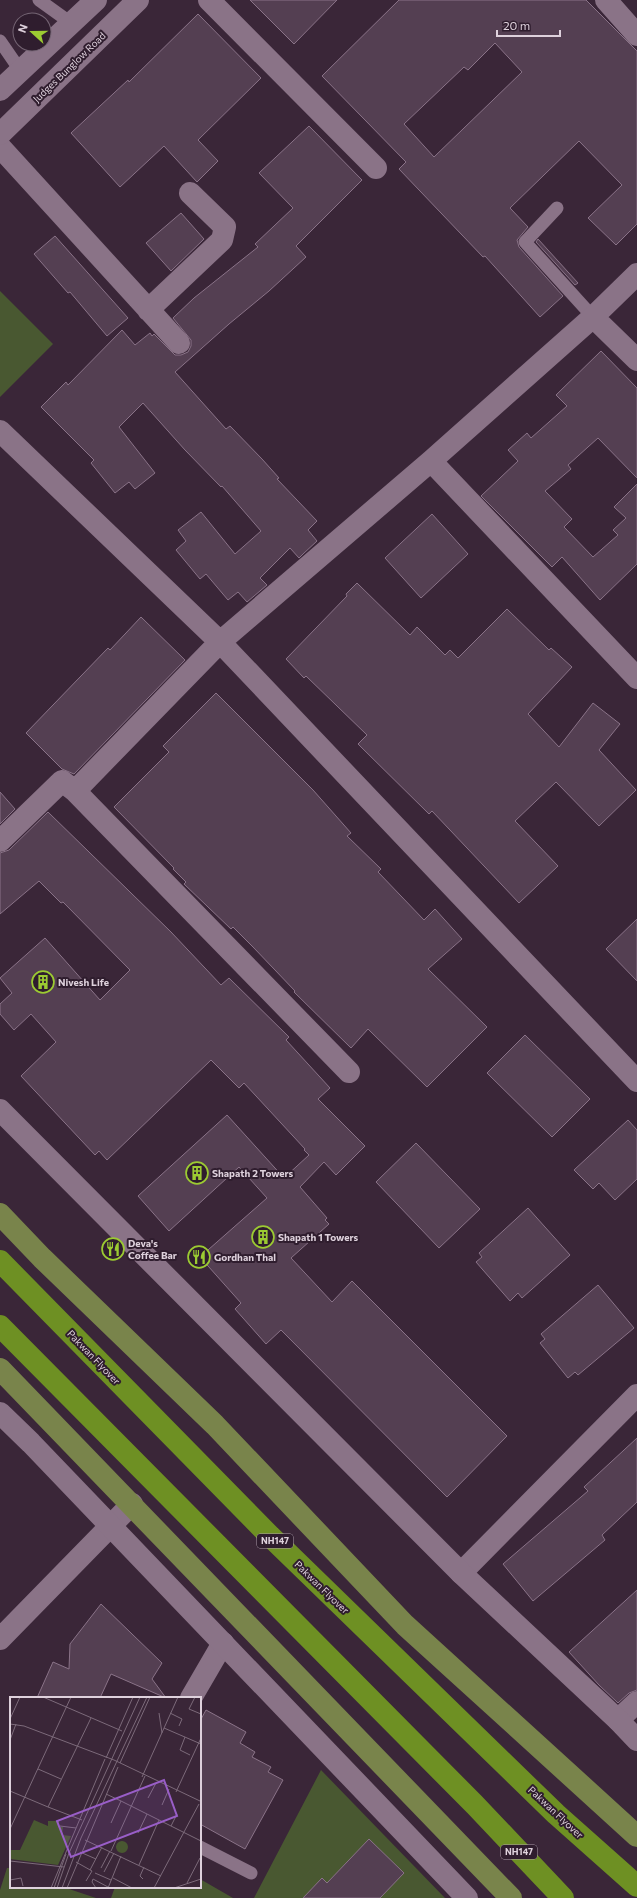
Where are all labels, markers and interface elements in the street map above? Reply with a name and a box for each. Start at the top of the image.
north arrow [12,12,52,52]
scale bar [497,12,560,38]
text: 20 m [503,18,530,32]
text: N [15,22,30,34]
street label: Judges Bunglow Road [30,29,108,105]
building icon: Nivesh Life [30,969,56,995]
place label: Nivesh Life [58,976,109,988]
building icon: Shapath 2 Towers [184,1160,210,1186]
place label: Shapath 2 Towers [212,1167,294,1179]
building icon: Shapath 1 Towers [250,1224,276,1250]
place label: Shapath 1 Towers [278,1231,358,1243]
restaurant icon: Deva's Coffee Bar [100,1236,126,1262]
place label: Deva's Coffee Bar [128,1237,177,1261]
restaurant icon: Gordhan Thal [186,1244,212,1270]
place label: Gordhan Thal [214,1251,276,1263]
street label: Pakwan Flyover [65,1327,123,1387]
road number: NH147 [257,1534,293,1548]
street label: Pakwan Flyover [292,1558,352,1616]
inset map [10,1697,201,1888]
street label: Pakwan Flyover [526,1783,586,1841]
road number: NH147 [501,1845,537,1859]

